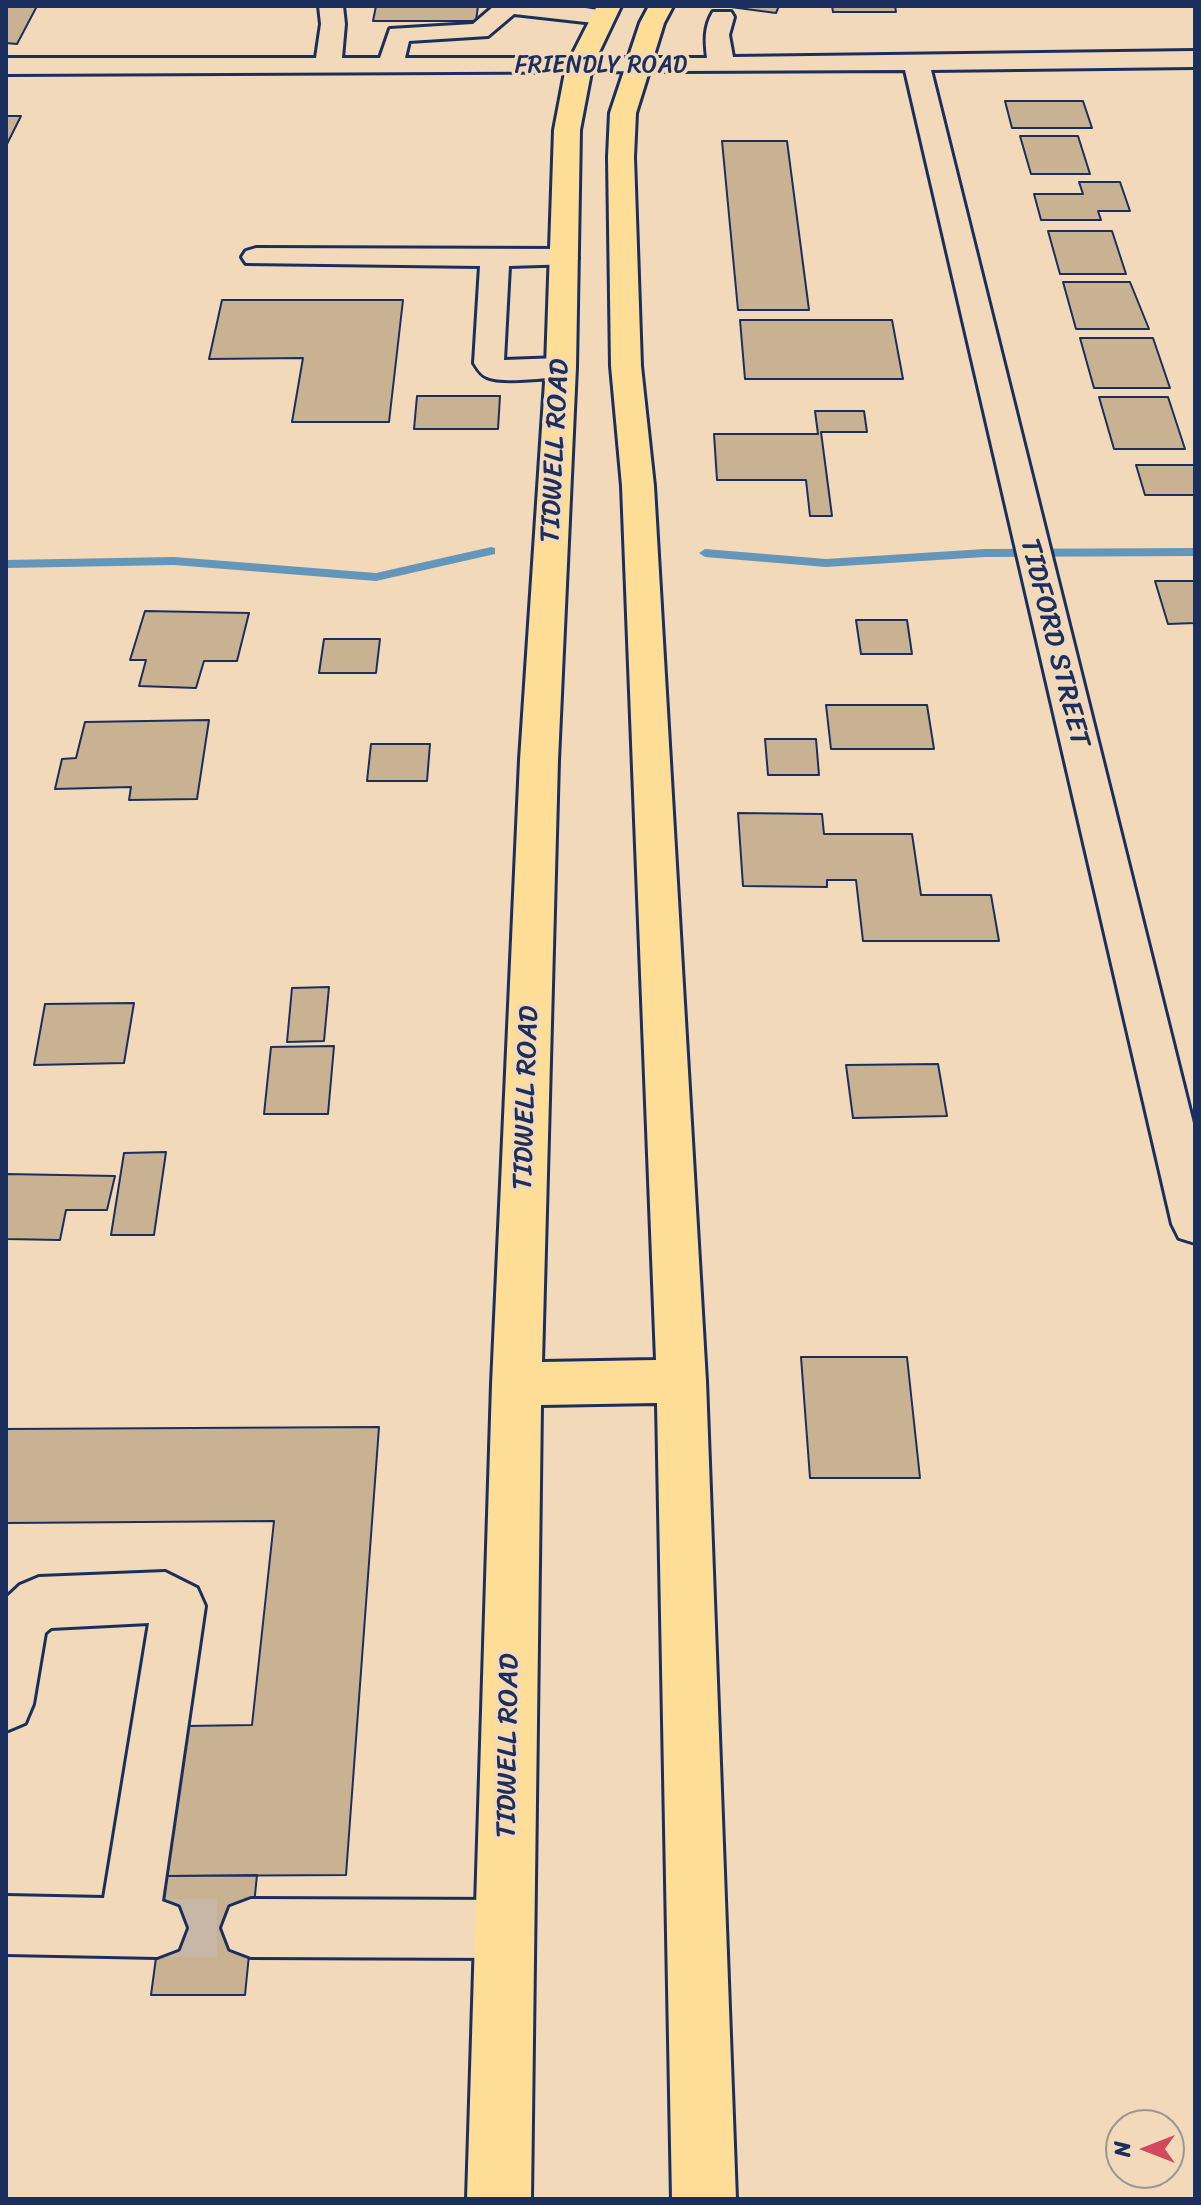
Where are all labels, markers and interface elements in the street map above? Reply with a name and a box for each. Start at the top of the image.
street label: FRIENDLY ROAD [515,52,687,80]
street label: TIDWELL ROAD [534,358,578,544]
street label: TIDFORD STREET [1012,535,1096,751]
street label: TIDWELL ROAD [507,1005,547,1191]
street label: TIDWELL ROAD [491,1653,527,1839]
north arrow [1105,2109,1185,2189]
text: N [1103,2141,1142,2157]

